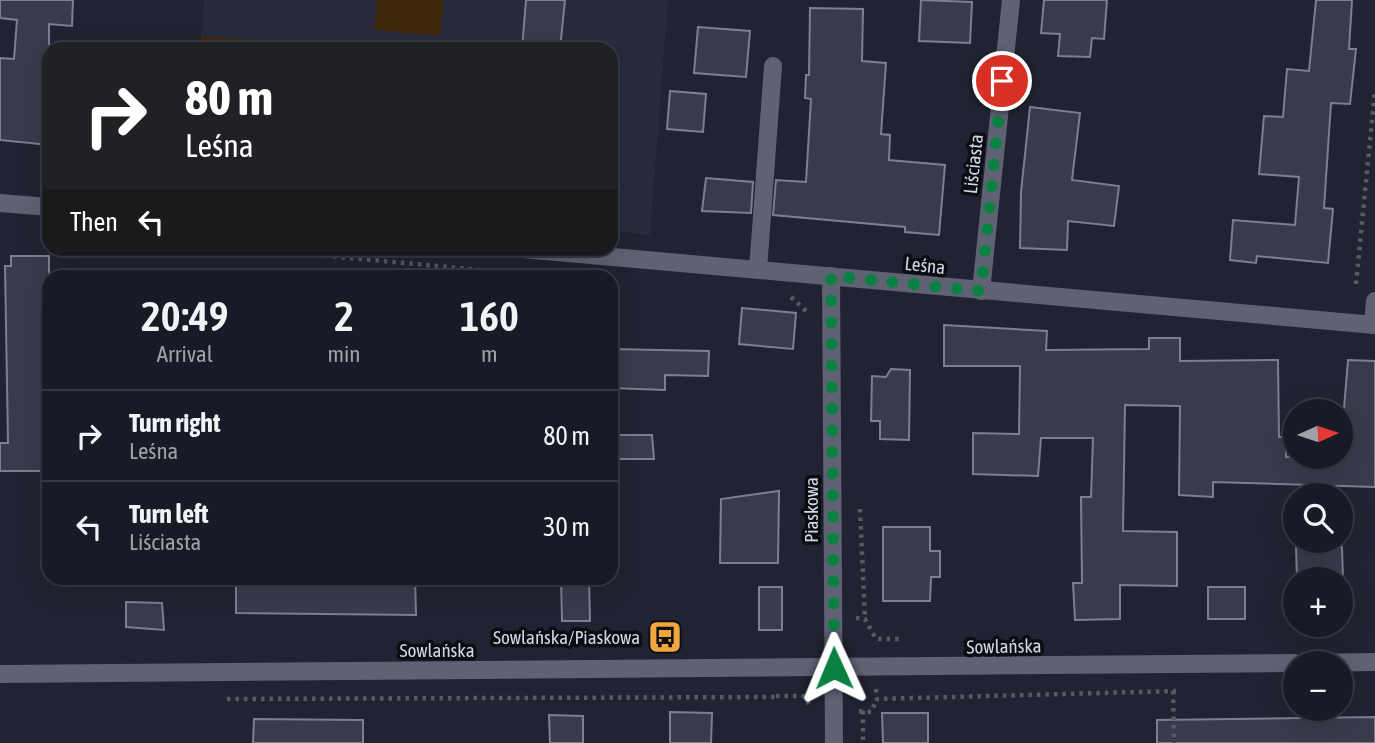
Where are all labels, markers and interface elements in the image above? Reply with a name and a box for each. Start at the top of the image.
pin [972,51,1032,111]
icon: arrive [983,62,1021,100]
text: 80 m [185,69,273,125]
icon: right [70,70,161,161]
text: Leśna [185,127,254,164]
street label: Liściasta [959,133,987,195]
icon: left [132,203,170,241]
text: Then [70,207,118,237]
street label: Leśna [904,252,946,278]
text: 20:49 [141,292,228,340]
text: 2 [334,292,354,340]
text: 160 [460,292,519,340]
text: Arrival [157,341,213,367]
text: min [328,341,361,367]
text: m [481,341,498,367]
north arrow [1283,399,1353,469]
map controls [1283,399,1353,721]
text: Turn right [129,408,220,438]
icon: right [70,417,108,455]
text: 80 m [543,421,590,451]
text: Leśna [129,438,178,464]
street label: Piaskowa [800,477,822,543]
button: search [1283,483,1353,553]
text: Turn left [129,499,209,529]
icon: left [70,508,108,546]
text: 30 m [543,512,590,542]
text: Liściasta [129,529,201,555]
button: + [1283,567,1353,637]
bus stop icon: Sowlańska/Piaskowa [646,618,684,656]
place label: Sowlańska/Piaskowa [493,626,640,648]
position arrow [797,631,871,705]
street label: Sowlańska [966,634,1042,658]
street label: Sowlańska [399,639,475,661]
button: − [1283,651,1353,721]

